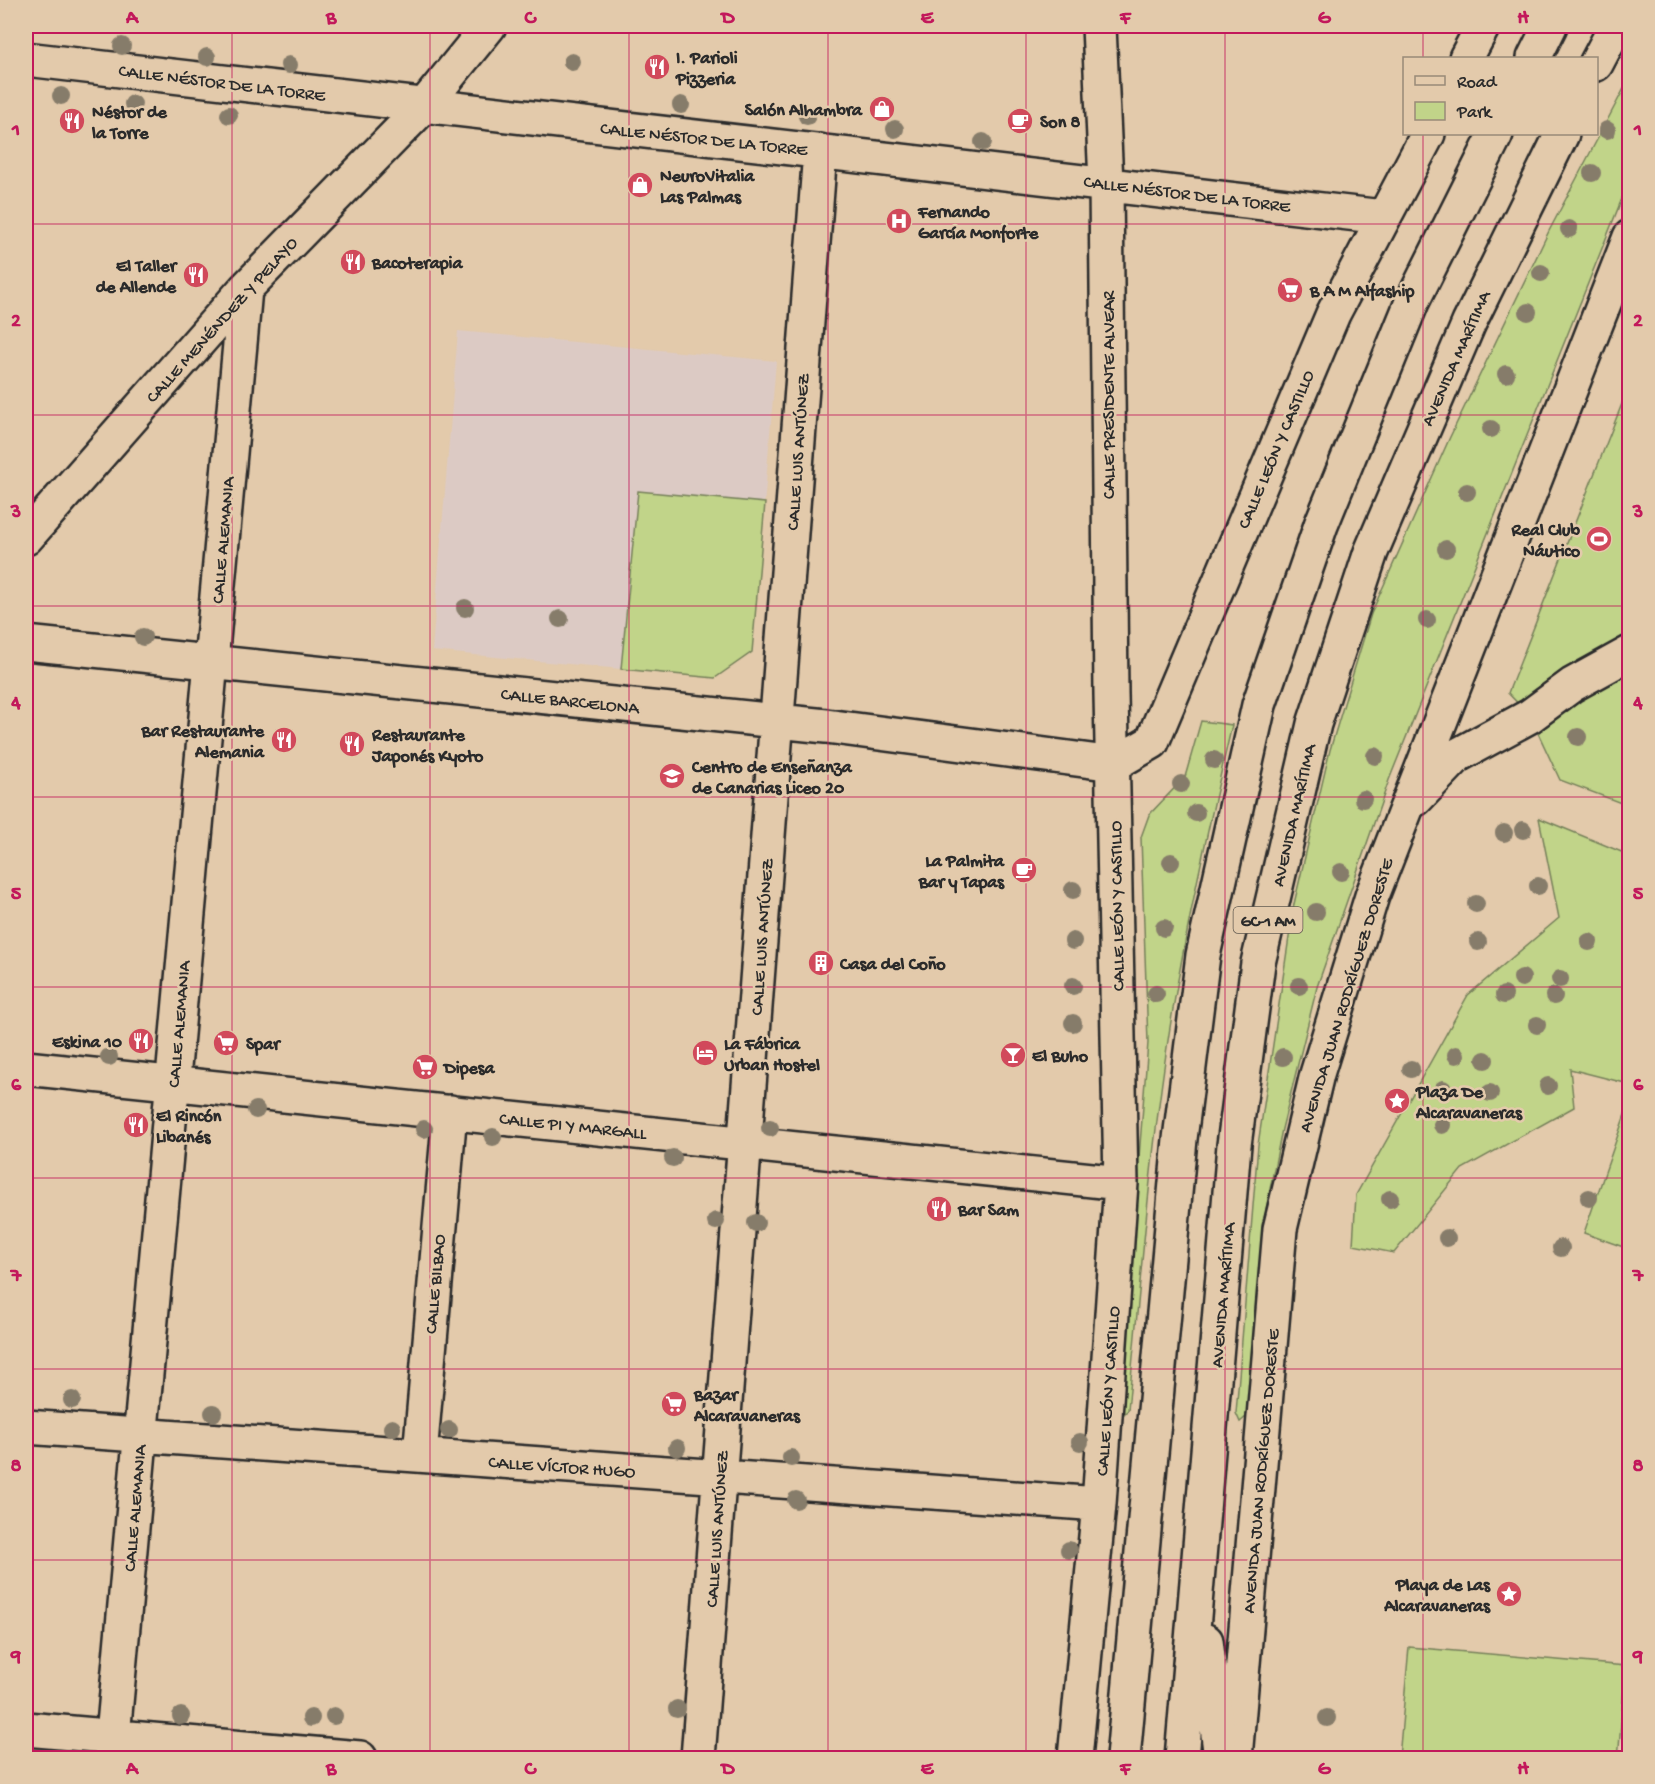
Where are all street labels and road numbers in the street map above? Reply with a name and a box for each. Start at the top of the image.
street label: CALLE NÉSTOR DE LA TORRE [117,61,327,108]
street label: CALLE NÉSTOR DE LA TORRE [599,119,809,162]
street label: CALLE NÉSTOR DE LA TORRE [1082,172,1292,219]
street label: CALLE MENÉNDEZ Y PELAYO [143,233,303,408]
street label: AVENIDA MARÍTIMA [1418,287,1497,430]
street label: CALLE PRESIDENTE ALVEAR [1100,290,1121,499]
street label: CALLE LEÓN Y CASTILLO [1234,367,1320,532]
street label: CALLE LUIS ANTÚNEZ [784,373,815,531]
street label: CALLE ALEMANIA [208,475,241,605]
street label: CALLE BARCELONA [499,685,641,720]
street label: AVENIDA MARÍTIMA [1269,741,1322,889]
street label: CALLE LEÓN Y CASTILLO [1107,820,1130,991]
street label: AVENIDA JUAN RODRÍGUEZ DORESTE [1296,855,1399,1135]
street label: CALLE LUIS ANTÚNEZ [748,858,779,1016]
road number: GC-1 AM [1234,907,1302,933]
street label: CALLE ALEMANIA [164,959,197,1089]
street label: CALLE PI Y MARGALL [498,1109,649,1146]
street label: AVENIDA MARÍTIMA [1208,1220,1241,1369]
street label: CALLE BILBAO [422,1233,451,1335]
street label: CALLE LEÓN Y CASTILLO [1093,1305,1126,1477]
street label: AVENIDA JUAN RODRÍGUEZ DORESTE [1240,1327,1285,1614]
street label: CALLE ALEMANIA [120,1443,153,1573]
street label: CALLE LUIS ANTÚNEZ [703,1450,734,1608]
street label: CALLE VÍCTOR HUGO [488,1453,636,1484]

